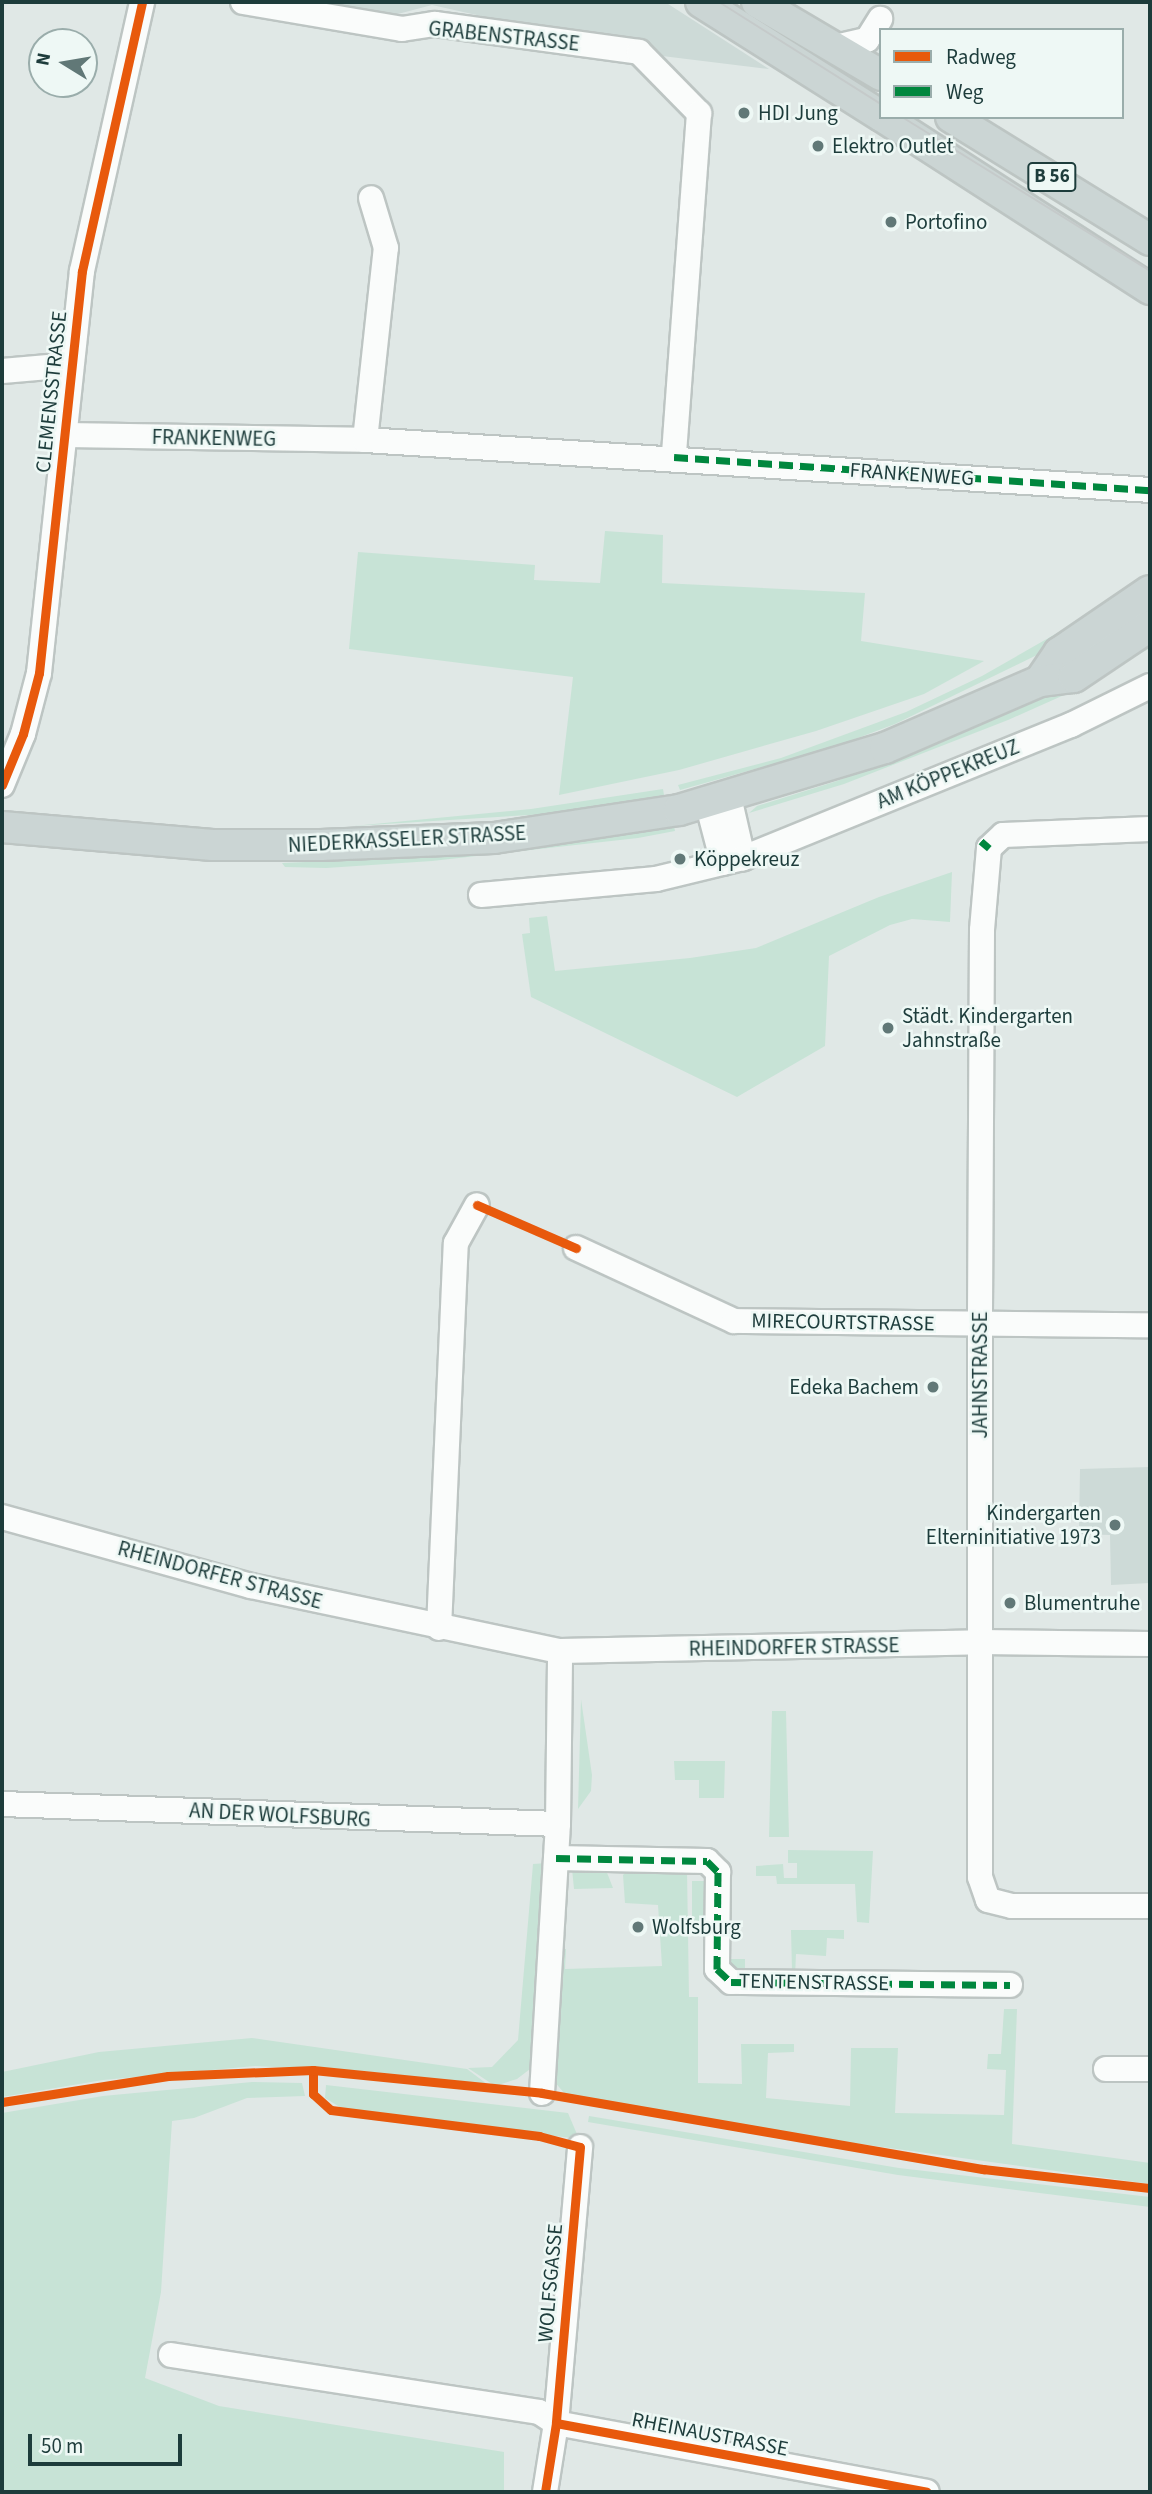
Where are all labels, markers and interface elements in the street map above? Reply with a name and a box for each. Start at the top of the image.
street label: GRABENSTRASSE [427,16,581,56]
north arrow [28,28,98,98]
legend [879,28,1124,119]
text: Radweg [946,42,1016,72]
text: N [29,51,58,68]
text: Weg [946,77,983,107]
place label: HDI Jung [758,100,838,126]
marker: HDI Jung [736,105,752,121]
place label: Elektro Outlet [832,133,954,159]
marker: Elektro Outlet [810,138,826,154]
road number: B 56 [1026,162,1078,192]
place label: Portofino [905,209,987,235]
marker: Portofino [883,214,899,230]
street label: CLEMENSSTRASSE [30,310,72,474]
street label: FRANKENWEG [152,424,276,452]
street label: FRANKENWEG [849,457,975,491]
street label: AM KÖPPEKREUZ [873,734,1023,814]
street label: NIEDERKASSELER STRASSE [287,820,527,858]
place label: Köppekreuz [694,846,799,872]
marker: Köppekreuz [672,851,688,867]
place label: Städt. Kindergarten Jahnstraße [902,1003,1073,1053]
marker: Städt. Kindergarten Jahnstraße [880,1020,896,1036]
street label: MIRECOURTSTRASSE [751,1308,935,1336]
street label: JAHNSTRASSE [967,1311,993,1439]
place label: Edeka Bachem [789,1374,919,1400]
marker: Edeka Bachem [925,1379,941,1395]
place label: Kindergarten Elterninitiative 1973 [926,1500,1101,1550]
marker: Kindergarten Elterninitiative 1973 [1107,1517,1123,1533]
street label: RHEINDORFER STRASSE [115,1536,325,1614]
place label: Blumentruhe [1024,1590,1140,1616]
marker: Blumentruhe [1002,1595,1018,1611]
street label: RHEINDORFER STRASSE [688,1633,900,1661]
street label: AN DER WOLFSBURG [189,1798,371,1832]
place label: Wolfsburg [652,1914,741,1940]
marker: Wolfsburg [630,1919,646,1935]
street label: TENTENSTRASSE [739,1968,889,1996]
street label: WOLFSGASSE [532,2223,568,2343]
street label: RHEINAUSTRASSE [630,2406,790,2462]
scale bar [32,2420,186,2464]
text: 50 m [41,2431,83,2461]

